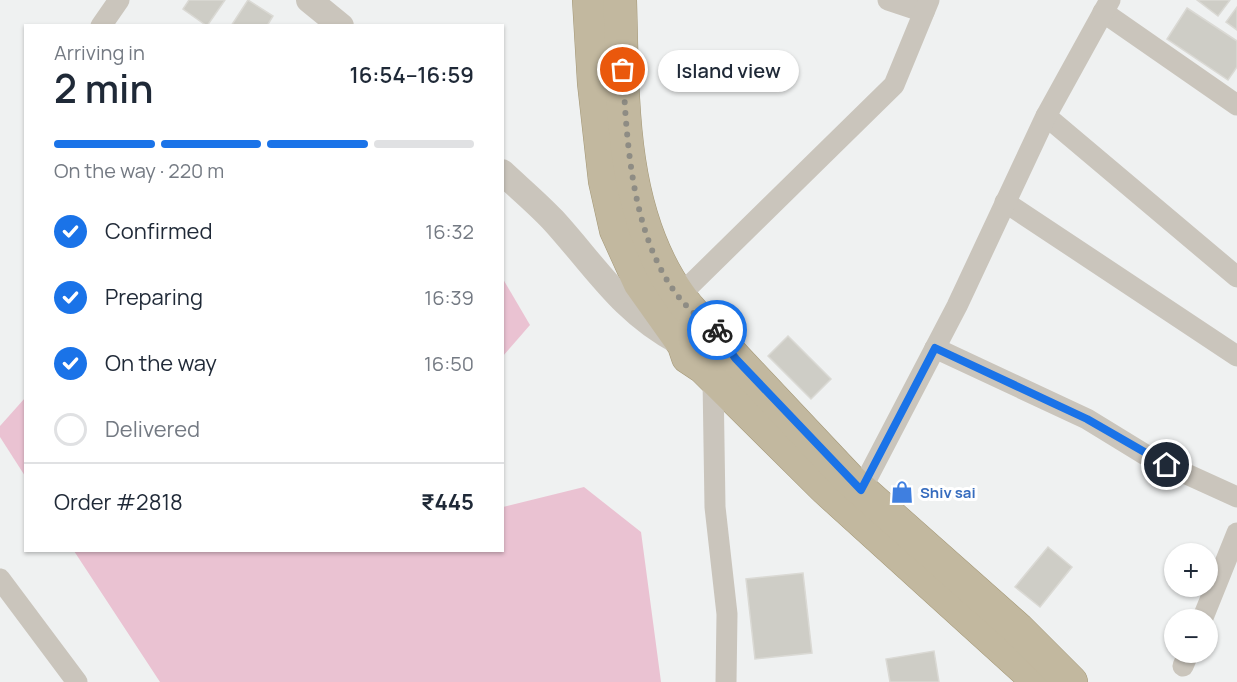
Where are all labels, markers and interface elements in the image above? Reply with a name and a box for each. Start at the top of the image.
text: Arriving in [54,39,145,66]
pin [597,44,648,95]
callout: Island view [659,49,800,91]
icon: bag [606,53,639,86]
text: Island view [676,57,781,84]
text: 16:54–16:59 [349,60,474,90]
text: 2 min [54,61,153,115]
text: On the way · 220 m [54,157,224,184]
icon: check [54,215,87,248]
text: Confirmed [105,216,213,246]
text: 16:32 [425,218,474,245]
icon: check [54,281,87,314]
text: Preparing [105,282,203,312]
text: 16:39 [424,284,474,311]
courier [687,300,747,360]
icon: bike [701,314,734,347]
icon: check [54,347,87,380]
text: On the way [105,348,217,378]
text: 16:50 [424,350,474,377]
text: Delivered [105,414,200,444]
pin [1141,439,1192,490]
icon: home [1150,448,1183,481]
shop icon: Shiv sai [889,479,915,505]
place label: Shiv sai [920,482,976,503]
text: Order #2818 [54,487,183,517]
text: ₹445 [421,487,474,517]
map controls [1164,543,1218,663]
button: + [1164,543,1218,597]
button: − [1164,609,1218,663]

